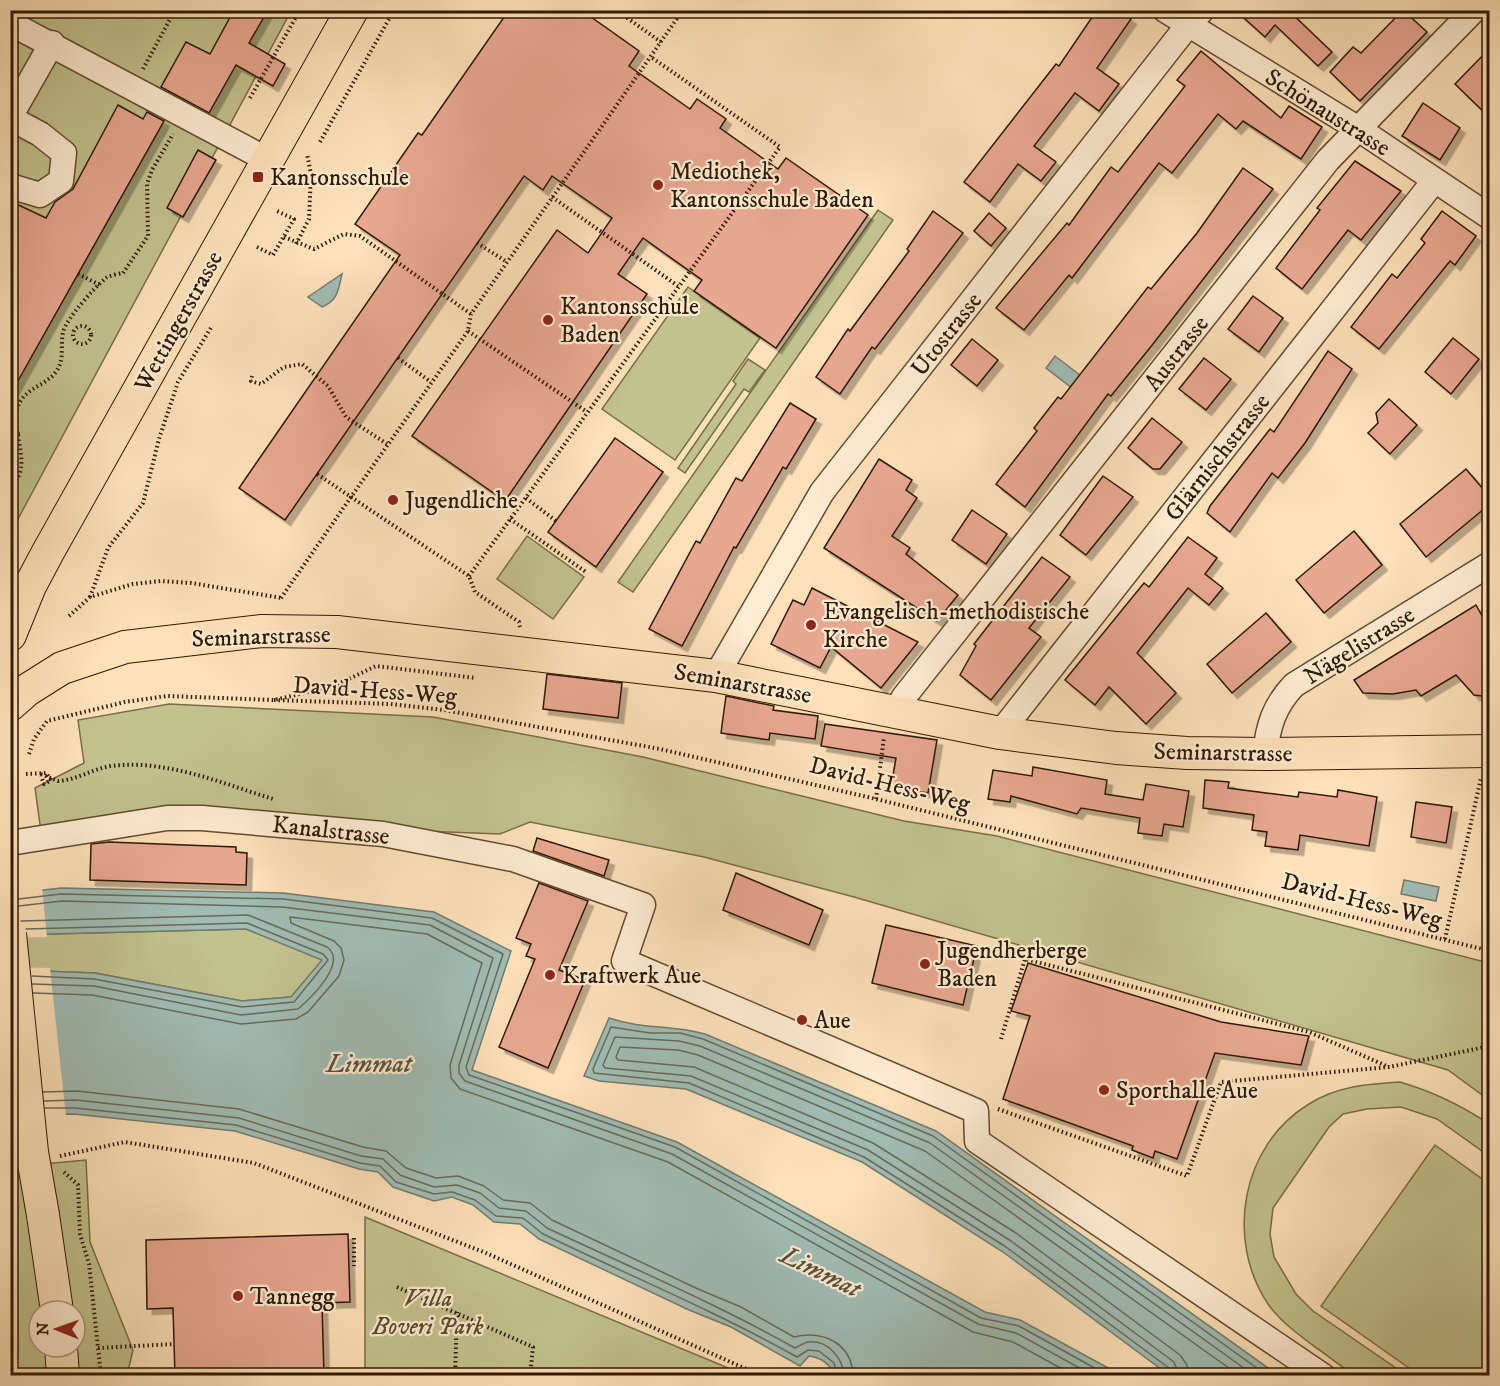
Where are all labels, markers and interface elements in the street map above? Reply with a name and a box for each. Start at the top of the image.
street label: Schönaustrasse [1259,62,1396,163]
place label: Mediothek, Kantonsschule Baden [670,157,874,215]
place label: Kantonsschule [270,163,409,193]
marker: Kantonsschule [251,170,265,184]
marker: Mediothek, Kantonsschule Baden [651,178,665,192]
street label: Wettingerstrasse [127,246,230,398]
street label: Utostrasse [905,287,989,383]
place label: Kantonsschule Baden [560,292,699,350]
street label: Austrasse [1138,310,1216,397]
marker: Kantonsschule Baden [541,313,555,327]
street label: Glärnischstrasse [1159,388,1277,527]
place label: Jugendliche [403,486,518,516]
marker: Jugendliche [386,493,400,507]
place label: Evangelisch-methodistische Kirche [823,597,1089,655]
street label: Nägelistrasse [1299,600,1421,692]
marker: Evangelisch-methodistische Kirche [804,618,818,632]
street label: Seminarstrasse [191,620,331,654]
street label: Seminarstrasse [672,657,814,711]
street label: David-Hess-Weg [292,670,458,712]
street label: Seminarstrasse [1153,737,1293,769]
street label: David-Hess-Weg [806,751,973,819]
street label: Kanalstrasse [271,810,391,852]
street label: David-Hess-Weg [1278,867,1445,935]
place label: Jugendherberge Baden [935,936,1087,994]
marker: Jugendherberge Baden [918,957,932,971]
place label: Kraftwerk Aue [562,961,701,991]
marker: Kraftwerk Aue [543,968,557,982]
place label: Aue [814,1006,851,1036]
marker: Aue [795,1013,809,1027]
water label: Limmat [324,1048,414,1081]
place label: Sporthalle Aue [1116,1076,1258,1106]
marker: Sporthalle Aue [1097,1083,1111,1097]
water label: Limmat [773,1238,868,1307]
place label: Tannegg [250,1282,335,1312]
park label: Villa Boveri Park [371,1284,484,1342]
marker: Tannegg [231,1289,245,1303]
north arrow [27,1299,87,1359]
text: N [33,1322,53,1335]

